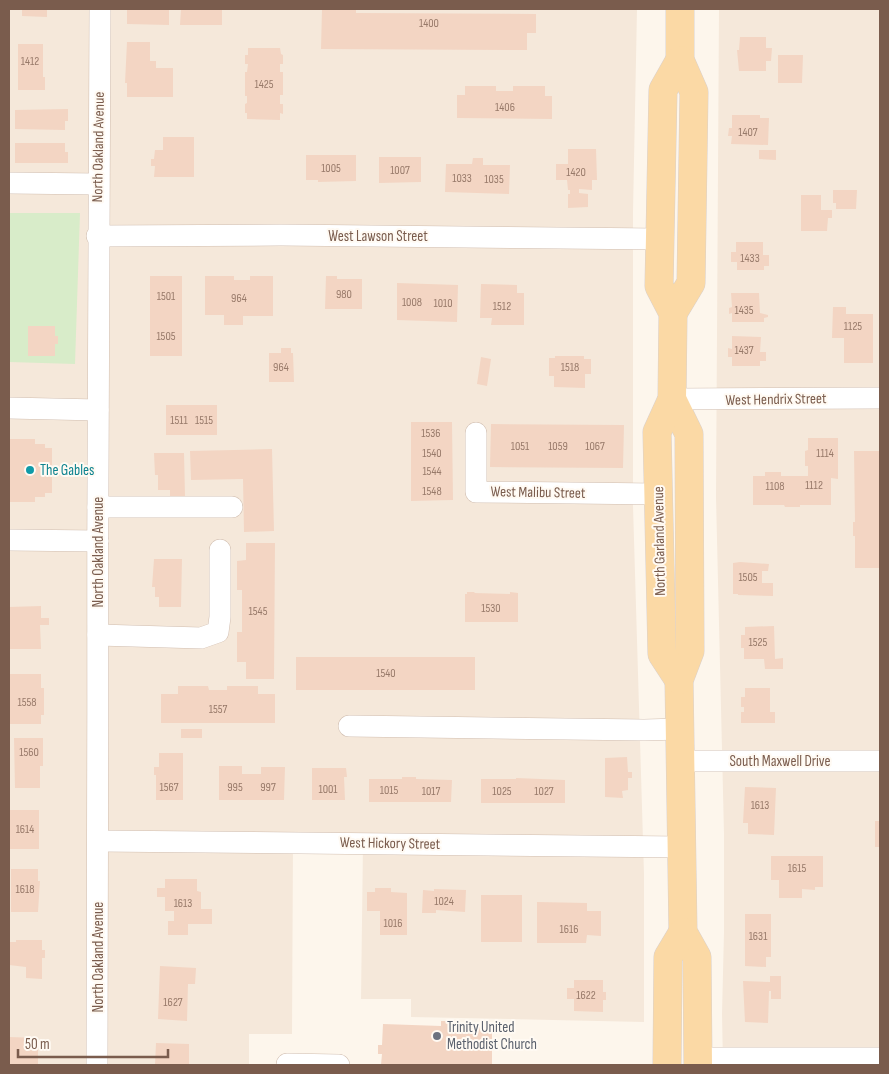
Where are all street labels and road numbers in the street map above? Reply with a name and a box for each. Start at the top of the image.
street label: North Oakland Avenue [88,91,109,203]
street label: West Lawson Street [328,227,428,246]
street label: West Hendrix Street [725,389,827,410]
street label: West Malibu Street [490,482,586,503]
street label: North Garland Avenue [649,486,670,596]
street label: North Oakland Avenue [89,497,108,607]
street label: South Maxwell Drive [729,752,831,771]
street label: West Hickory Street [340,833,441,854]
street label: North Oakland Avenue [89,902,108,1012]

